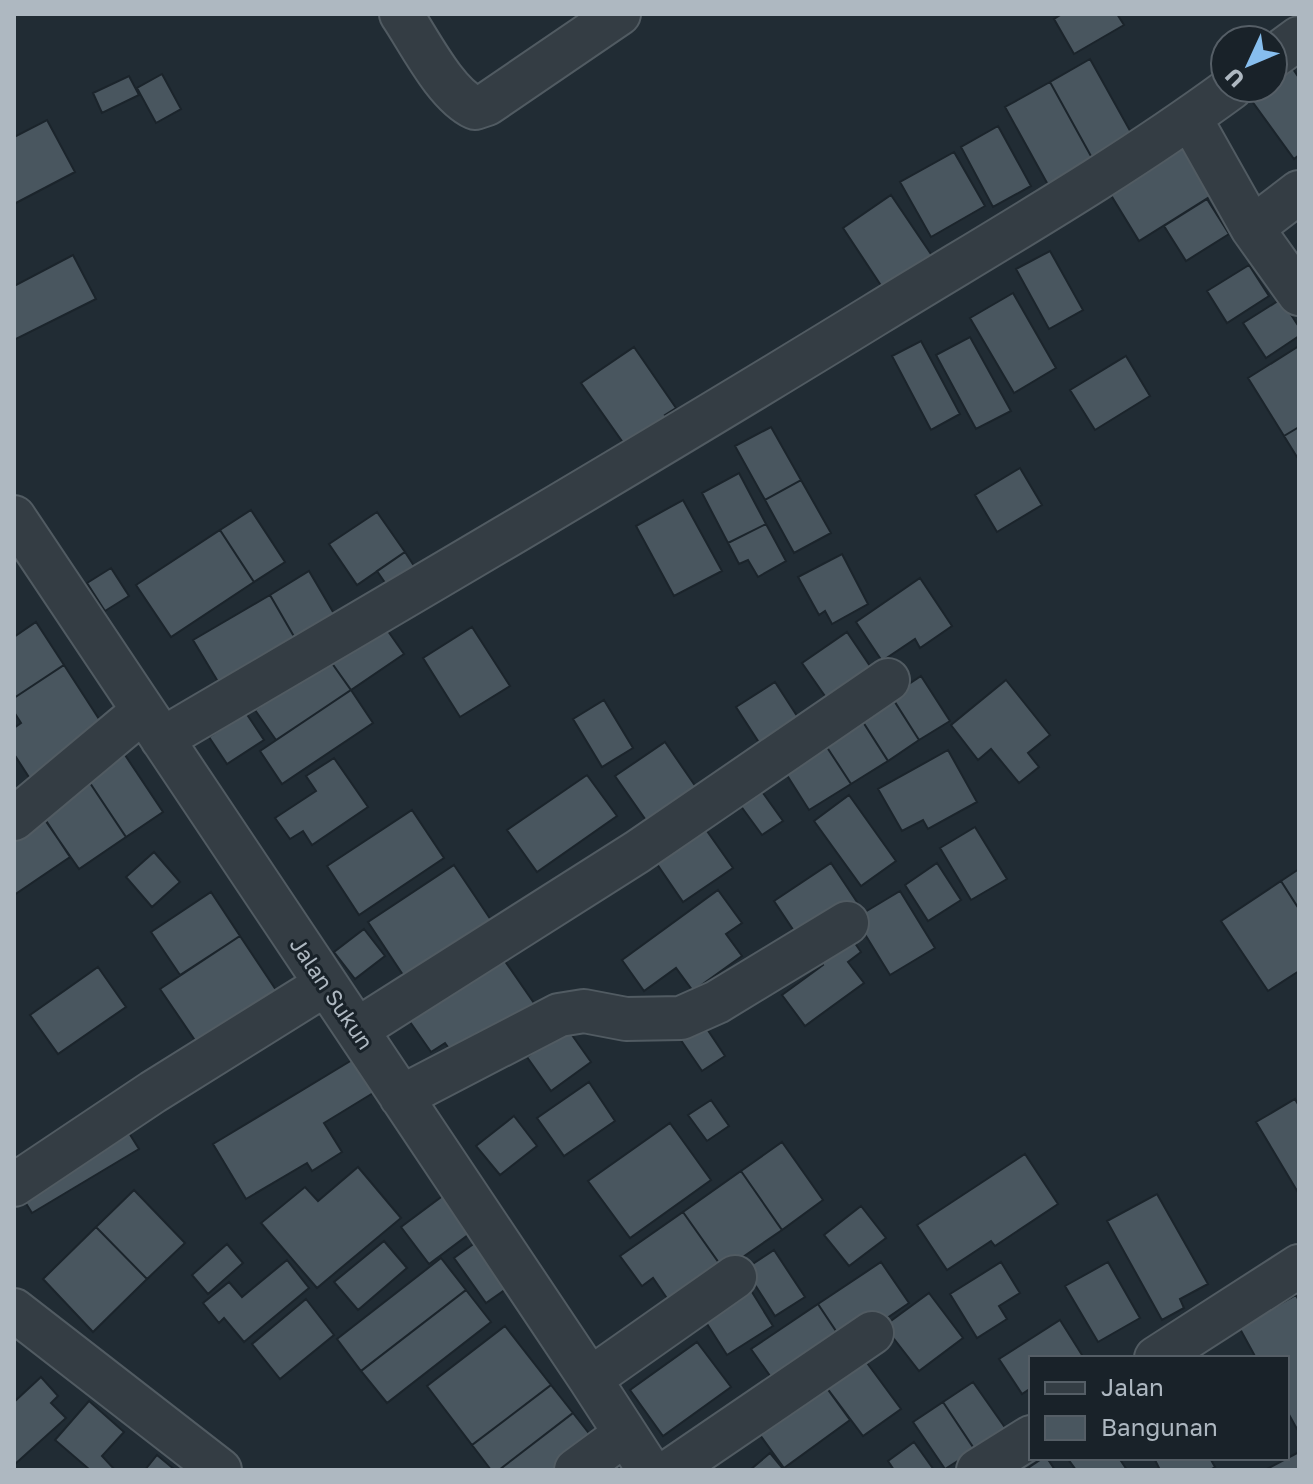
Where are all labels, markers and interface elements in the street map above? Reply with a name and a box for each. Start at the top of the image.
north arrow [1209,24,1289,104]
text: U [1219,63,1250,93]
street label: Jalan Sukun [285,932,379,1054]
legend [1029,1356,1289,1460]
text: Jalan [1101,1372,1164,1401]
text: Bangunan [1101,1412,1218,1441]

